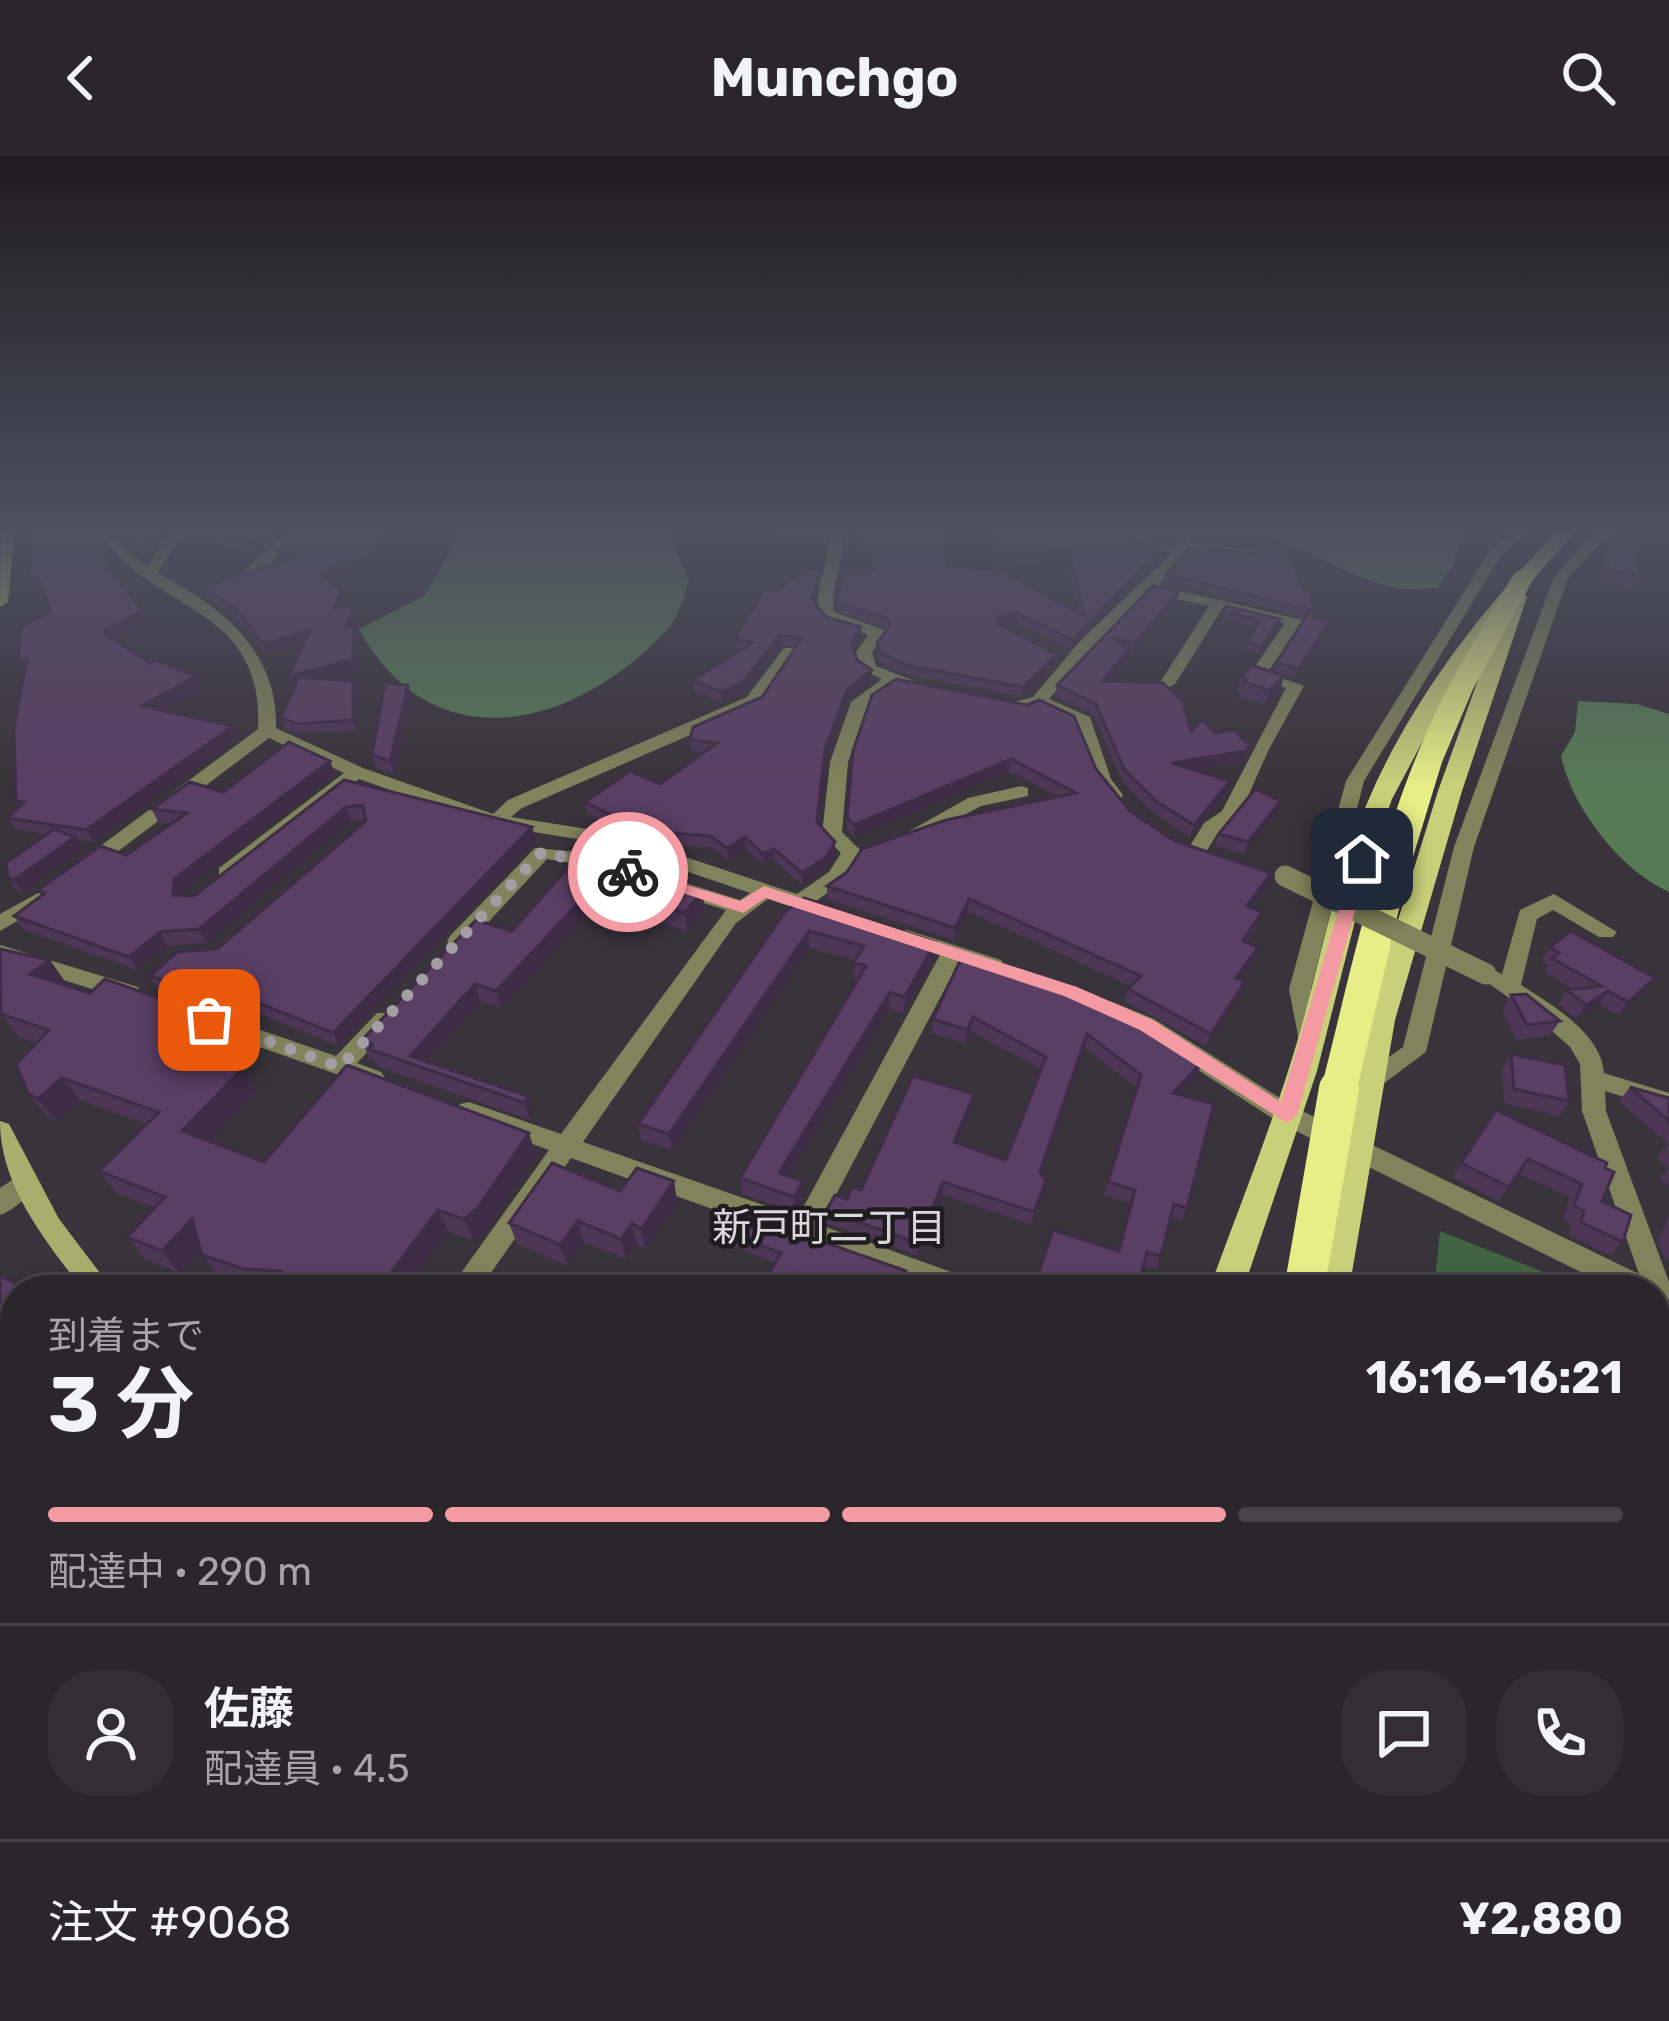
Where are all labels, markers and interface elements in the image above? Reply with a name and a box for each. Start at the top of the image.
icon: back [48,45,114,111]
icon: search [1555,45,1621,111]
text: Munchgo [710,46,959,110]
pin [1311,808,1413,910]
courier [568,812,688,932]
icon: home [1329,826,1395,892]
icon: bike [595,839,661,905]
pin [158,969,260,1071]
icon: bag [176,987,242,1053]
district label: 新戸町二丁目 [712,1205,946,1251]
text: 到着まで [48,1313,204,1359]
text: 16:16–16:21 [1366,1351,1623,1404]
text: 3 分 [48,1358,194,1451]
text: 配達中 · 290 m [48,1549,312,1595]
button: person [48,1670,174,1796]
button: chat [1341,1670,1467,1796]
button: phone [1497,1670,1623,1796]
text: 佐藤 [204,1682,294,1735]
text: 配達員 · 4.5 [204,1746,410,1792]
text: ¥2,880 [1459,1892,1623,1945]
text: 注文 #9068 [48,1896,291,1949]

